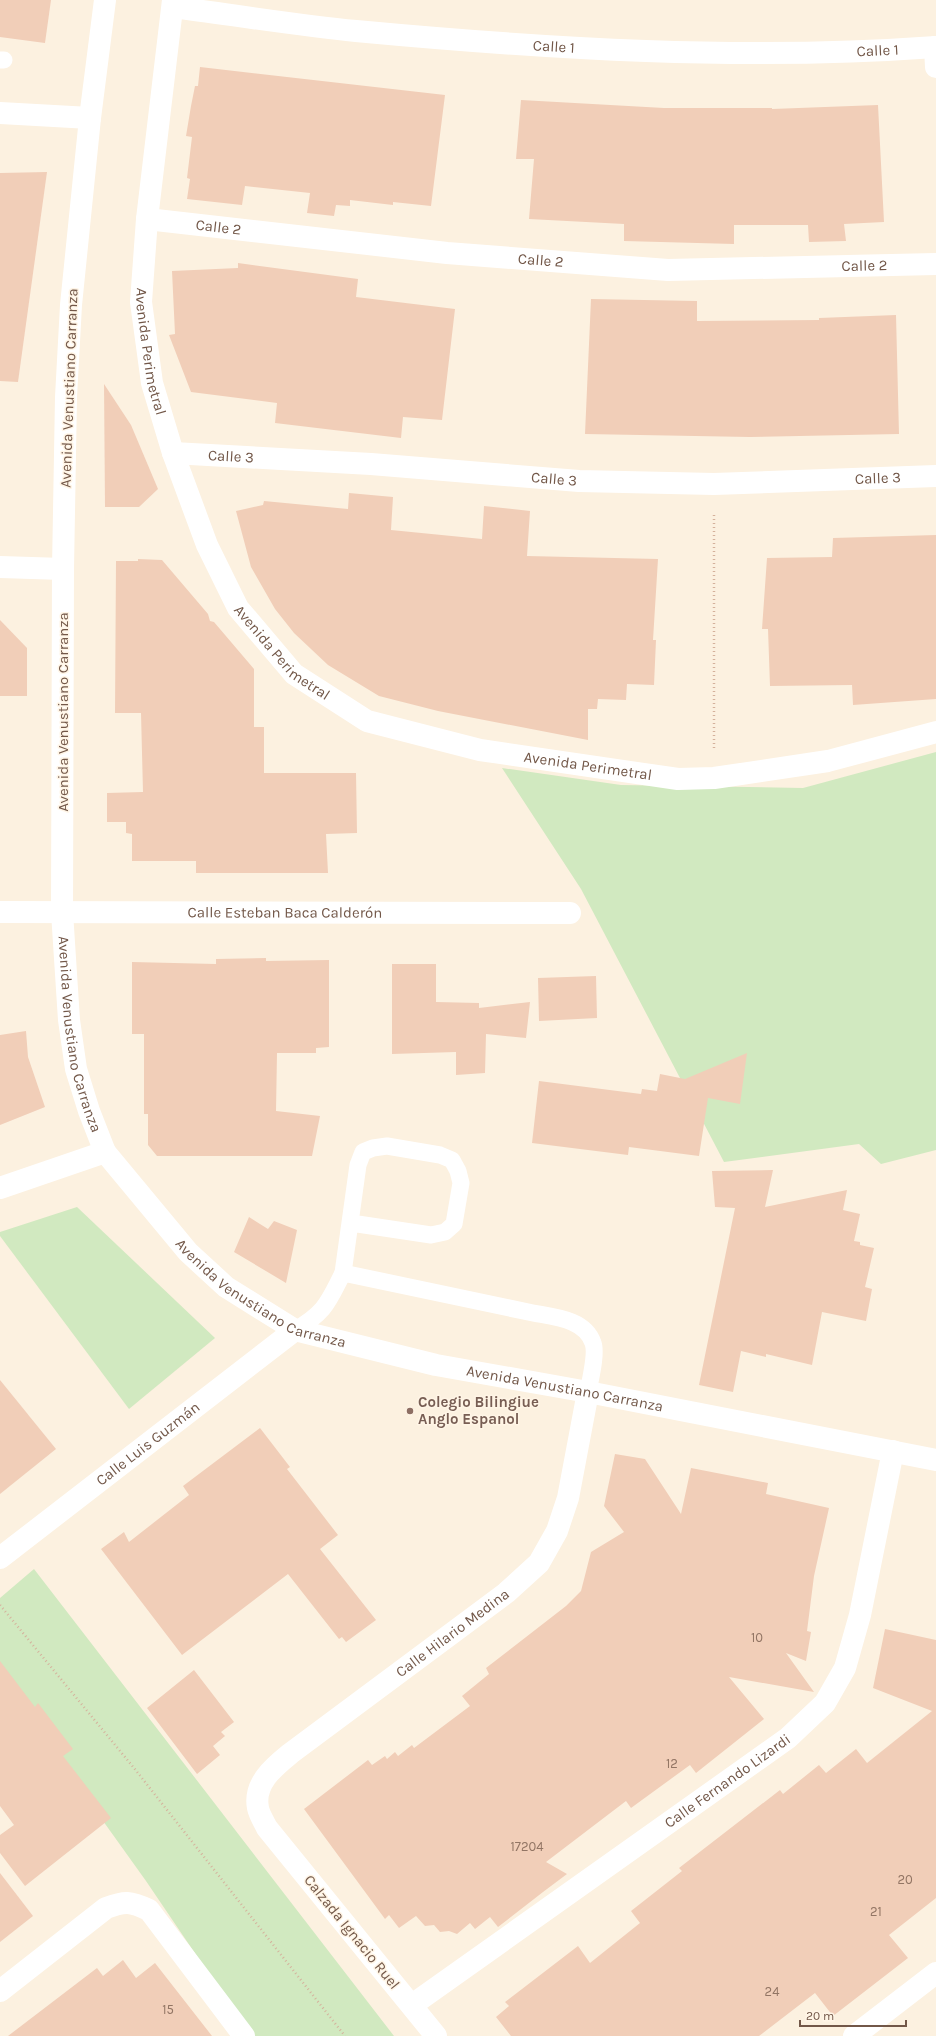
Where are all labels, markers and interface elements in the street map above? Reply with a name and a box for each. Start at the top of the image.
street label: Calle 1 [532,36,575,57]
street label: Calle 1 [856,40,899,60]
street label: Calle 2 [195,216,242,239]
street label: Calle 2 [517,249,564,271]
street label: Calle 2 [841,256,887,275]
street label: Avenida Perimetral [132,287,170,417]
street label: Avenida Venustiano Carranza [57,288,81,488]
street label: Calle 3 [207,446,254,466]
street label: Calle 3 [530,468,578,490]
street label: Calle 3 [855,468,901,488]
street label: Avenida Perimetral [230,601,333,704]
street label: Avenida Venustiano Carranza [54,612,72,812]
street label: Avenida Perimetral [523,748,653,784]
street label: Calle Esteban Baca Calderón [188,903,382,922]
street label: Avenida Venustiano Carranza [55,935,105,1135]
street label: Avenida Venustiano Carranza [172,1235,348,1351]
street label: Avenida Venustiano Carranza [465,1362,665,1416]
place label: Colegio Bilingiue Anglo Espanol [418,1393,539,1428]
street label: Calle Luis Guzmán [92,1398,203,1489]
marker: Colegio Bilingiue Anglo Espanol [405,1406,415,1416]
street label: Calle Hilario Medina [392,1585,513,1681]
house number: 10 [751,1630,763,1645]
street label: Calle Fernando Lizardi [661,1730,794,1832]
house number: 12 [666,1756,678,1771]
house number: 17204 [511,1839,543,1854]
street label: Calzada Ignacio Ruel [300,1871,404,1993]
house number: 20 [897,1872,913,1887]
house number: 21 [870,1904,882,1919]
house number: 24 [765,1984,779,1999]
house number: 15 [162,2002,174,2017]
scale bar [800,2002,906,2028]
text: 20 m [806,2009,834,2023]

